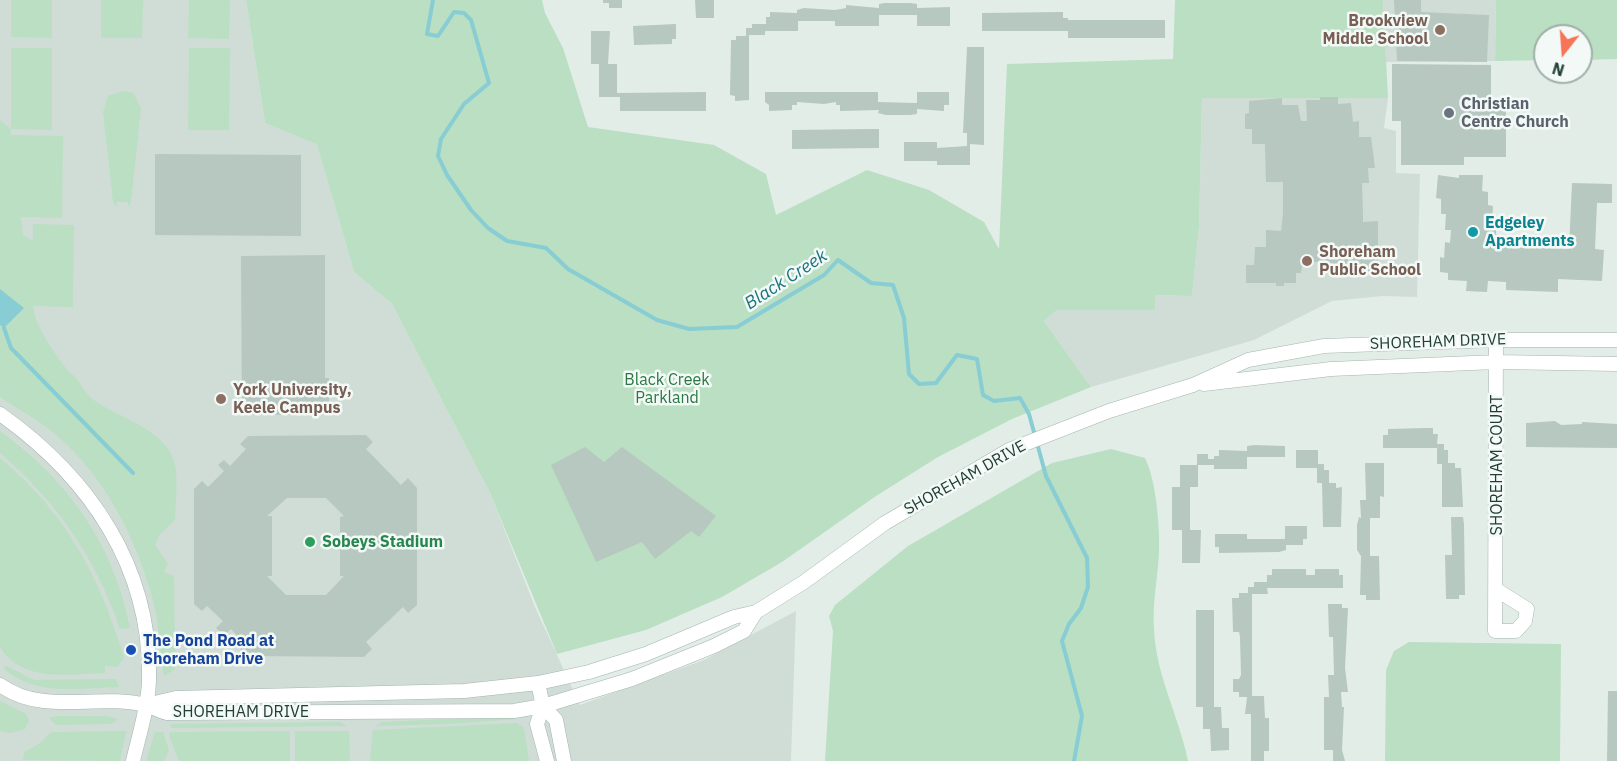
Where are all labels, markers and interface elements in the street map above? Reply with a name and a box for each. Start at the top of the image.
place label: Brookview Middle School [1323,11,1428,49]
marker: Brookview Middle School [1433,23,1447,37]
north arrow [1533,24,1593,84]
text: N [1550,58,1567,81]
place label: Christian Centre Church [1461,94,1569,132]
marker: Christian Centre Church [1442,106,1456,120]
place label: Edgeley Apartments [1485,213,1574,251]
marker: Edgeley Apartments [1466,225,1480,239]
place label: Shoreham Public School [1319,242,1421,280]
water label: Black Creek [741,245,831,315]
marker: Shoreham Public School [1300,254,1314,268]
street label: SHOREHAM DRIVE [1370,330,1506,354]
park label: Black Creek Parkland [624,370,710,408]
place label: York University, Keele Campus [233,380,352,418]
marker: York University, Keele Campus [214,392,228,406]
street label: SHOREHAM COURT [1487,395,1507,535]
street label: SHOREHAM DRIVE [901,437,1029,519]
place label: Sobeys Stadium [322,532,443,552]
marker: Sobeys Stadium [303,535,317,549]
place label: The Pond Road at Shoreham Drive [143,631,274,669]
marker: The Pond Road at Shoreham Drive [124,643,138,657]
street label: SHOREHAM DRIVE [173,702,309,722]

